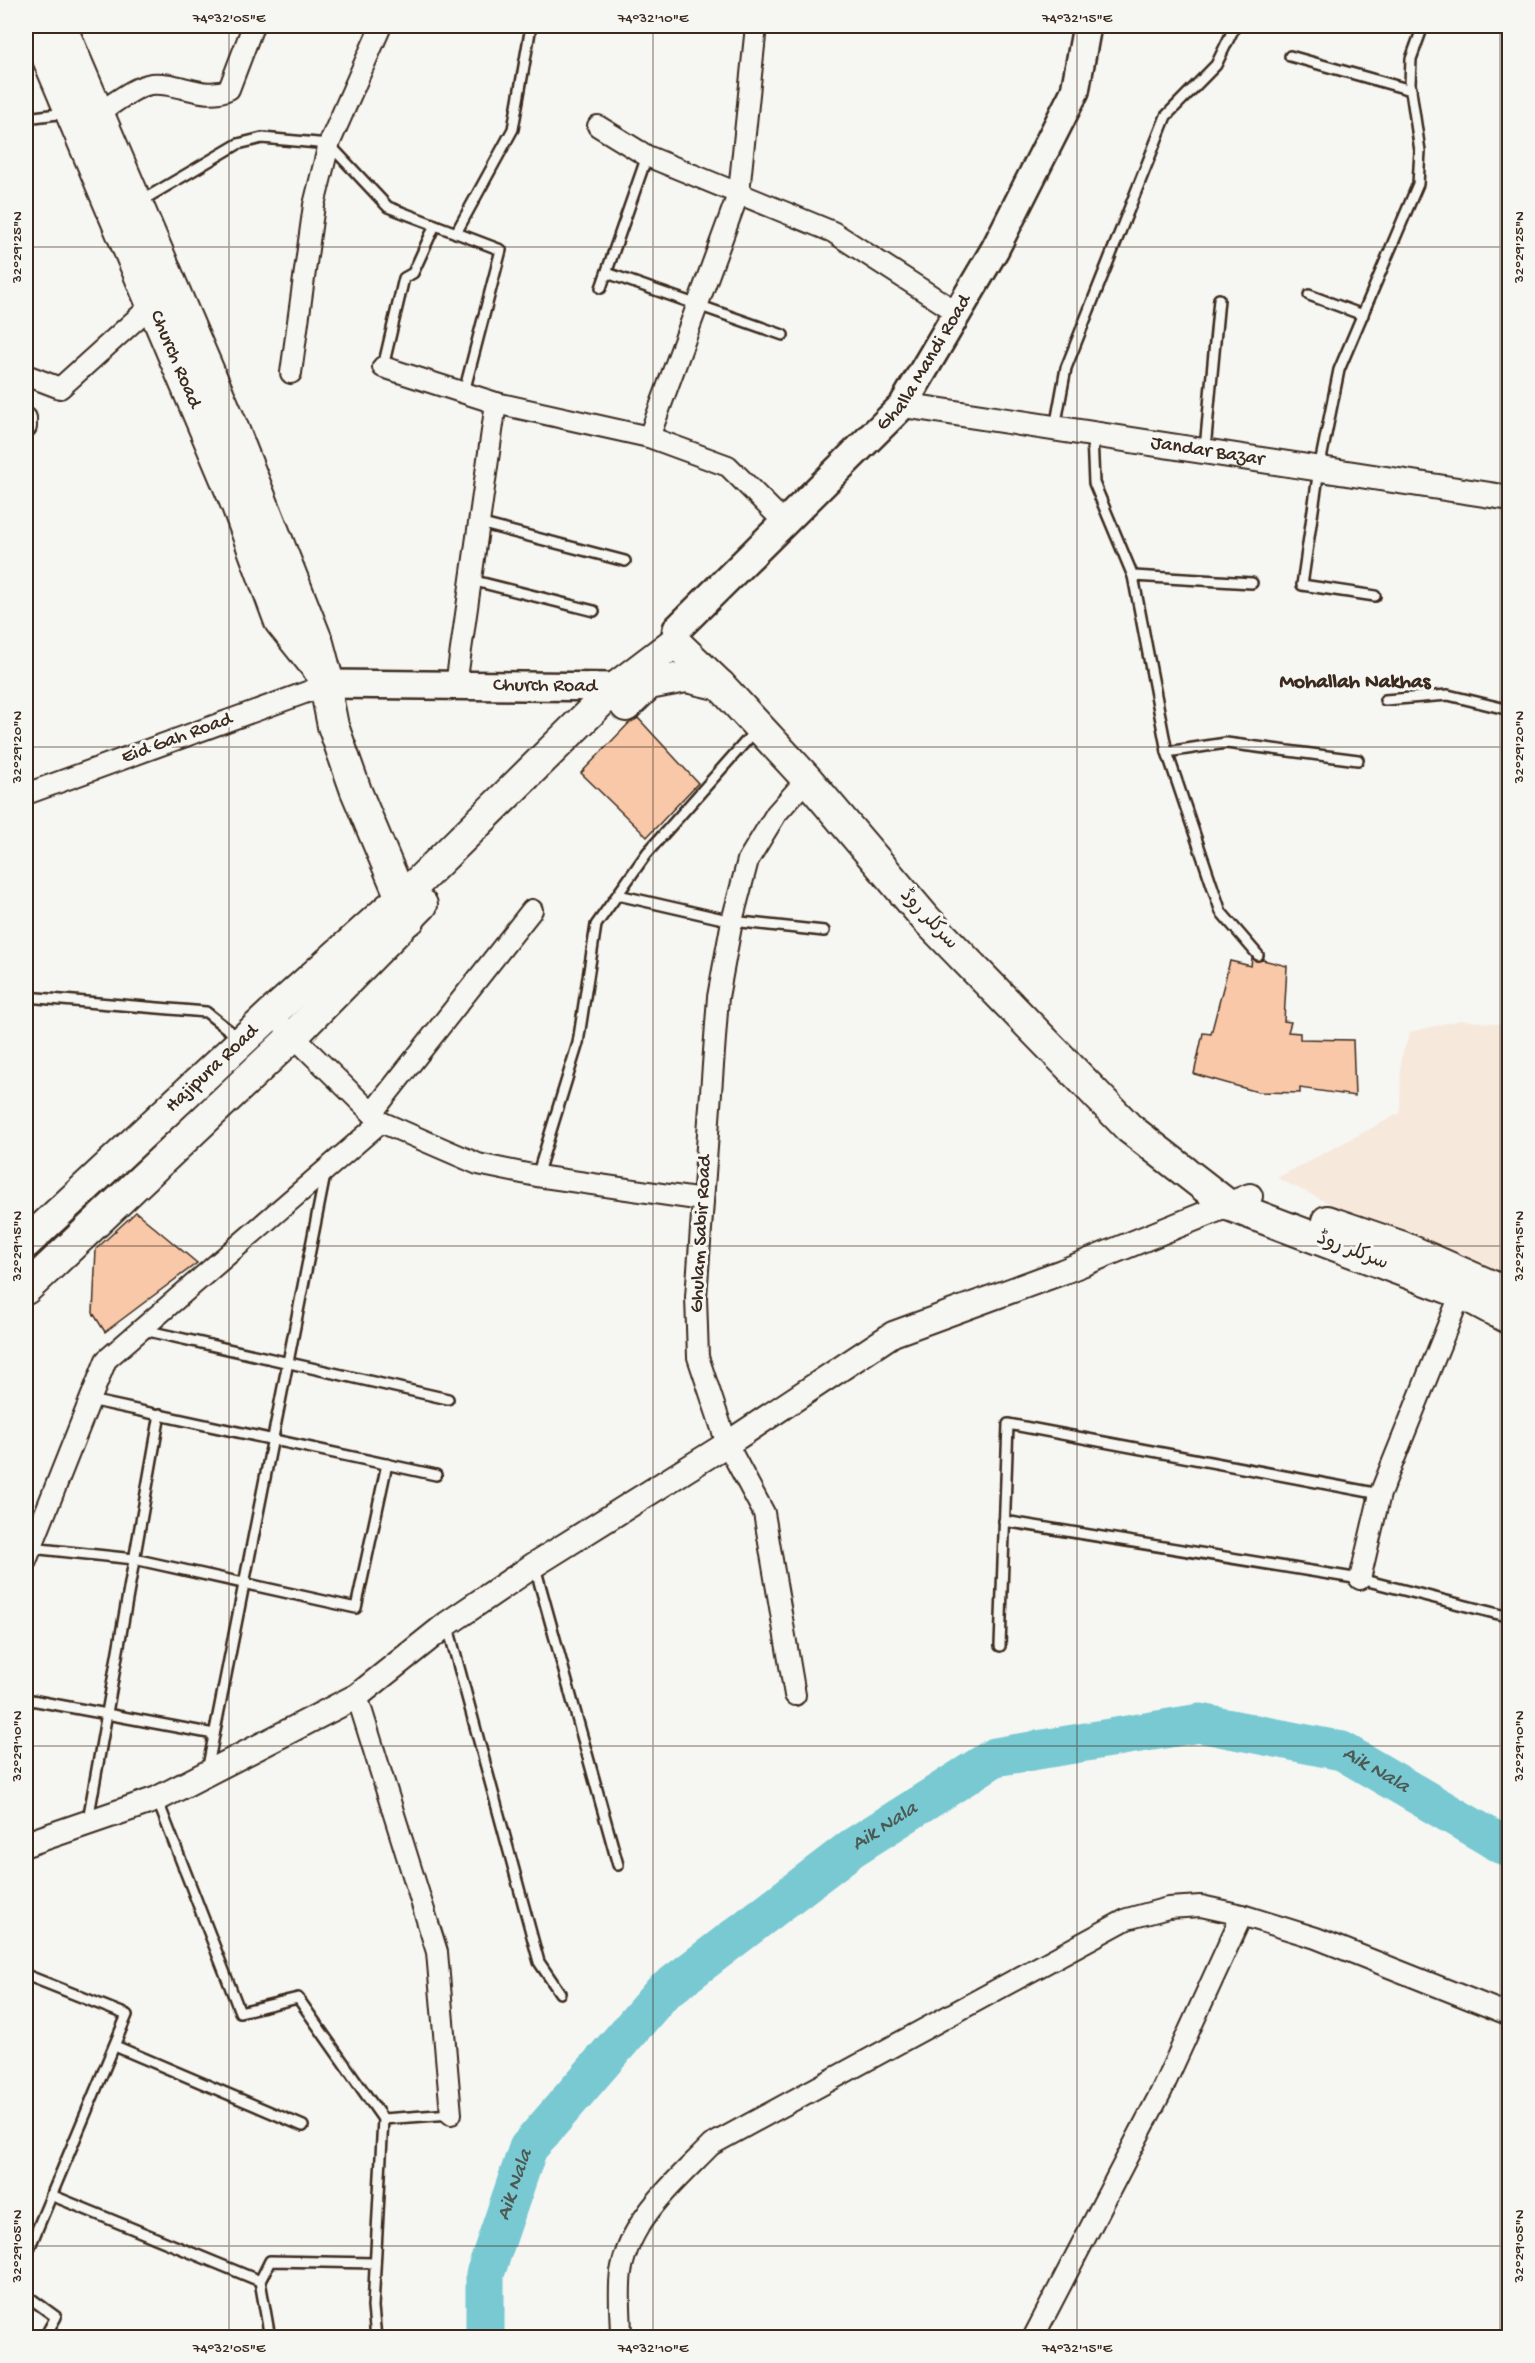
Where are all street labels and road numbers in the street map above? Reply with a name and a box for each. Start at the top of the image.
street label: Ghalla Mandi Road [872,289,978,436]
street label: Church Road [144,307,207,414]
street label: Jandar Bazar [1149,432,1268,472]
street label: Church Road [493,674,599,698]
street label: Eid Gah Road [118,708,238,770]
street label: سرکلر روڈ [894,883,963,955]
street label: Hajipura Road [161,1018,265,1118]
street label: Ghulam Sabir Road [686,1152,718,1313]
street label: سرکلر روڈ [1313,1226,1392,1276]

